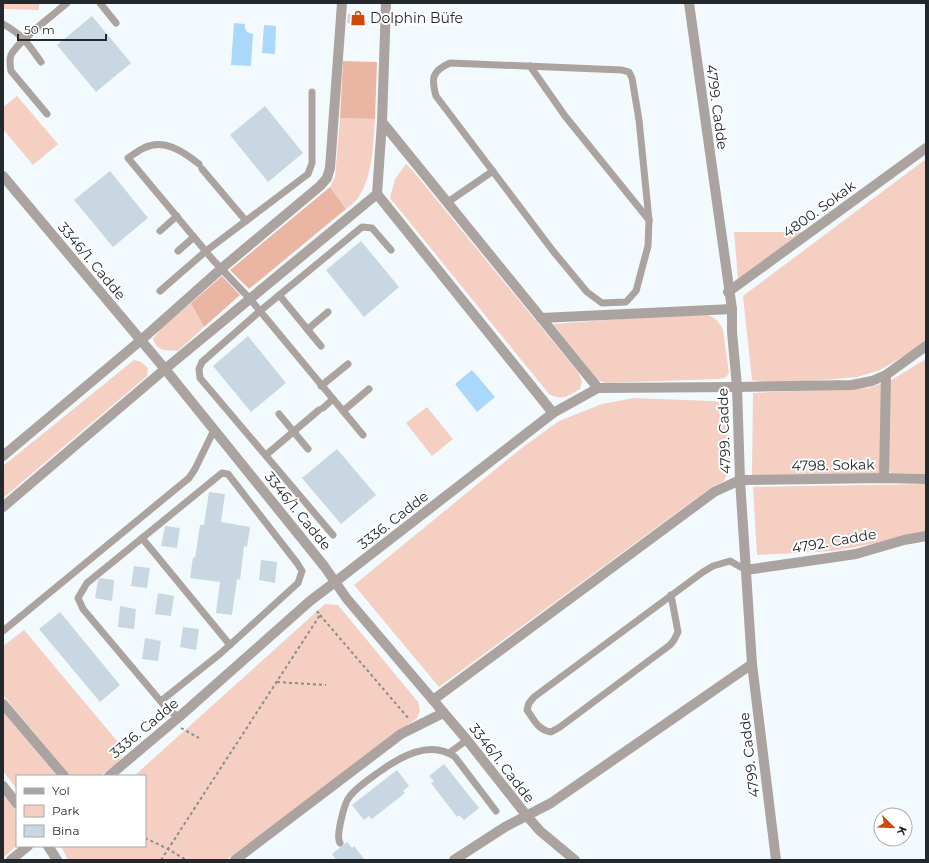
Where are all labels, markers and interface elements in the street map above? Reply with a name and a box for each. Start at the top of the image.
shop icon: Dolphin Büfe [349,9,367,27]
place label: Dolphin Büfe [370,9,463,27]
scale bar [18,16,106,42]
text: 50 m [24,22,55,37]
street label: 4799. Cadde [702,63,732,151]
street label: 4800. Sokak [779,176,859,241]
street label: 3346/1. Cadde [54,218,130,304]
street label: 4799. Cadde [714,388,734,474]
street label: 4798. Sokak [791,455,875,475]
street label: 3346/1. Cadde [261,468,335,554]
street label: 3336. Cadde [354,487,432,553]
street label: 4792. Cadde [790,525,878,557]
street label: 3336. Cadde [106,694,182,762]
street label: 4799. Cadde [735,711,763,799]
street label: 3346/1. Cadde [465,720,539,806]
legend [16,775,146,847]
text: Yol [52,783,70,798]
text: Park [52,803,80,818]
north arrow [873,807,913,847]
text: Bina [52,823,79,838]
text: K [894,824,910,838]

